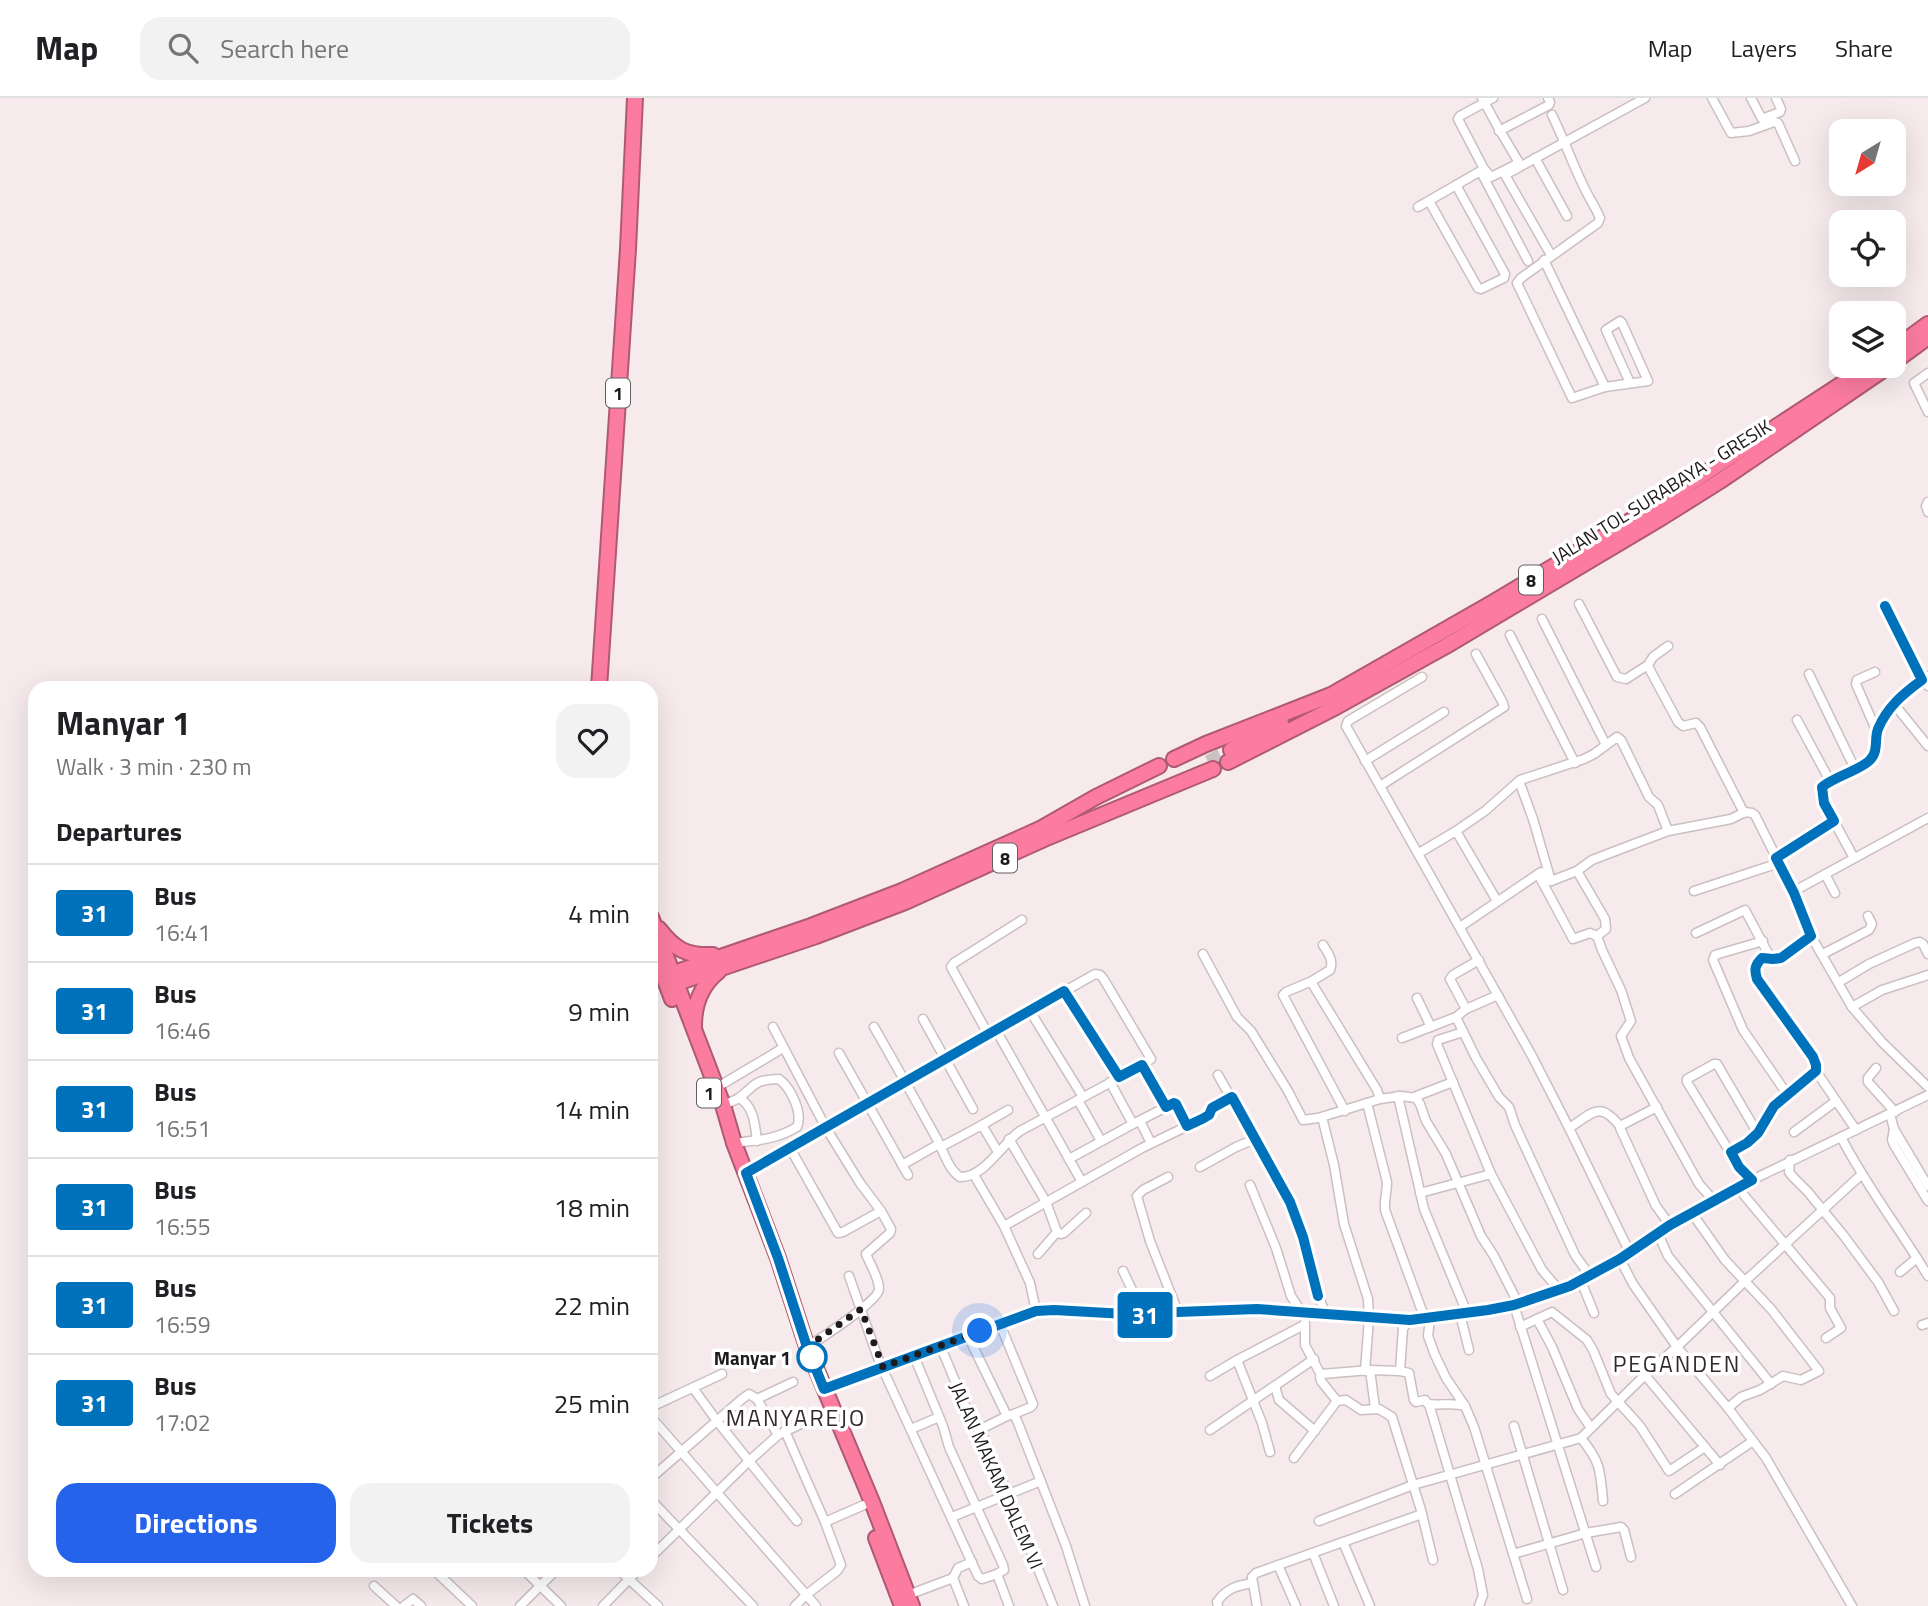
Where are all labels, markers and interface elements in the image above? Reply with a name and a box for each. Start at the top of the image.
search box [140,17,630,80]
text: Map [35,23,98,73]
icon: search [164,29,202,67]
text: Search here [220,29,349,68]
text: Map [1648,30,1693,66]
text: Layers [1731,30,1797,66]
text: Share [1835,30,1893,66]
north arrow [1829,119,1906,196]
map controls [1829,119,1906,378]
button: locate [1829,210,1906,287]
button: layers [1829,301,1906,378]
road number: 1 [606,379,630,408]
street label: JALAN TOL SURABAYA - GRESIK [1546,411,1777,571]
road number: 8 [1519,566,1543,594]
text: Manyar 1 [56,698,190,748]
button: heart [556,704,630,778]
text: Walk · 3 min · 230 m [56,749,252,784]
text: Departures [56,812,182,851]
road number: 8 [993,844,1017,872]
text: Bus [154,876,196,915]
text: 4 min [568,894,630,933]
text: 31 [81,895,108,931]
text: 16:41 [154,915,211,950]
text: Bus [154,974,196,1013]
text: 9 min [568,992,630,1031]
text: 31 [81,993,108,1029]
text: 16:46 [154,1013,211,1048]
text: Bus [154,1072,196,1111]
road number: 1 [697,1078,721,1108]
text: 14 min [554,1090,630,1129]
text: 31 [81,1091,108,1127]
text: 16:51 [154,1111,211,1146]
text: Bus [154,1170,196,1209]
text: 18 min [554,1188,630,1227]
text: 31 [81,1189,108,1225]
text: 16:55 [154,1209,211,1244]
text: Bus [154,1268,196,1307]
text: 22 min [554,1286,630,1325]
text: 31 [81,1287,108,1323]
line badge: 31 [1114,1292,1176,1338]
text: 31 [1132,1297,1158,1333]
text: 16:59 [154,1307,211,1342]
your location [962,1313,997,1348]
marker: Manyar 1 [797,1342,827,1372]
place label: Manyar 1 [714,1343,791,1372]
district label: PEGANDEN [1613,1346,1741,1381]
text: Bus [154,1366,196,1405]
street label: JALAN MAKAM DALEM VI [943,1377,1051,1573]
text: 25 min [554,1384,630,1423]
text: 31 [81,1385,108,1421]
district label: MANYAREJO [726,1400,866,1435]
text: 17:02 [154,1405,211,1440]
button: Directions [56,1483,336,1563]
button: Tickets [350,1483,630,1563]

